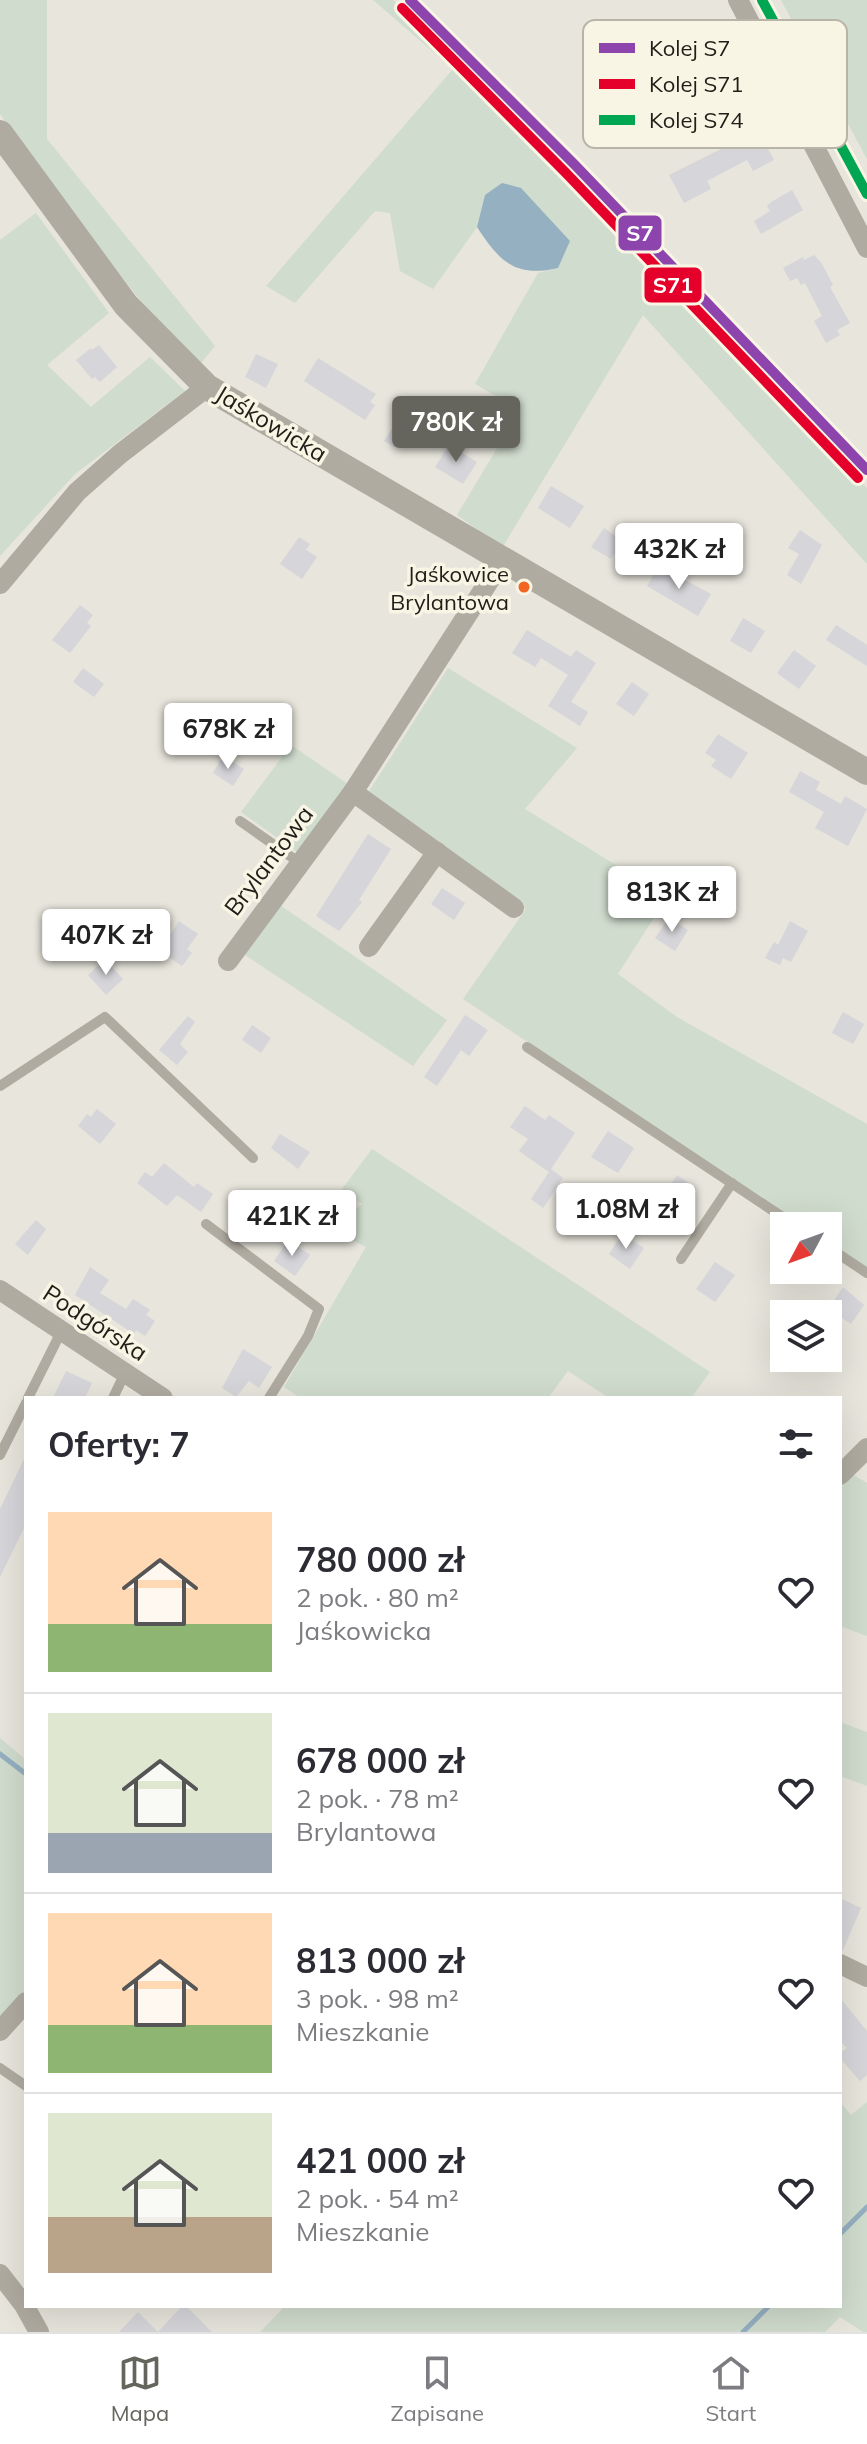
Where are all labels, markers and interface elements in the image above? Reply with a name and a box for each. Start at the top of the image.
legend [583,20,847,148]
text: Kolej S7 [649,34,730,62]
text: Kolej S71 [649,70,744,98]
text: Kolej S74 [649,106,744,134]
line badge: S7 [617,214,663,252]
text: S7 [626,219,654,247]
line badge: S71 [643,266,703,304]
text: S71 [653,271,693,299]
street label: Jaśkowicka [210,378,333,468]
pin: 780K zł [382,396,530,464]
text: 780K zł [410,405,502,438]
pin: 432K zł [605,523,753,591]
text: 432K zł [633,532,725,565]
place label: Jaśkowice Brylantowa [390,560,509,616]
marker: Jaśkowice Brylantowa [516,579,532,595]
pin: 678K zł [154,703,302,771]
text: 678K zł [182,712,274,745]
street label: Brylantowa [217,800,319,921]
pin: 813K zł [598,866,746,934]
text: 813K zł [626,875,718,908]
pin: 407K zł [32,909,180,977]
text: 407K zł [60,918,152,951]
pin: 1.08M zł [543,1183,709,1251]
pin: 421K zł [218,1190,366,1258]
text: 1.08M zł [574,1192,678,1225]
text: 421K zł [246,1199,338,1232]
north arrow [770,1212,842,1284]
map controls [770,1212,842,1372]
street label: Podgórska [38,1277,153,1367]
button: layers [770,1300,842,1372]
icon: filters [774,1422,818,1466]
text: Oferty: 7 [48,1423,190,1466]
text: 780 000 zł [296,1538,464,1581]
icon: home [112,1544,208,1640]
icon: heart [774,1570,818,1614]
text: 2 pok. · 80 m² [296,1581,459,1614]
text: Jaśkowicka [296,1614,431,1647]
text: 678 000 zł [296,1739,464,1782]
icon: home [112,1745,208,1841]
icon: heart [774,1771,818,1815]
text: 2 pok. · 78 m² [296,1782,459,1815]
text: Brylantowa [296,1815,436,1848]
text: 813 000 zł [296,1939,464,1982]
icon: home [112,1945,208,2041]
icon: heart [774,1971,818,2015]
text: 3 pok. · 98 m² [296,1982,459,2015]
text: Mieszkanie [296,2015,429,2048]
text: 421 000 zł [296,2139,464,2182]
icon: home [112,2145,208,2241]
icon: heart [774,2171,818,2215]
text: 2 pok. · 54 m² [296,2182,459,2215]
text: Mieszkanie [296,2215,429,2248]
tab: Mapa [111,2351,169,2427]
tab: Zapisane [391,2351,484,2427]
tab: Start [705,2351,756,2427]

